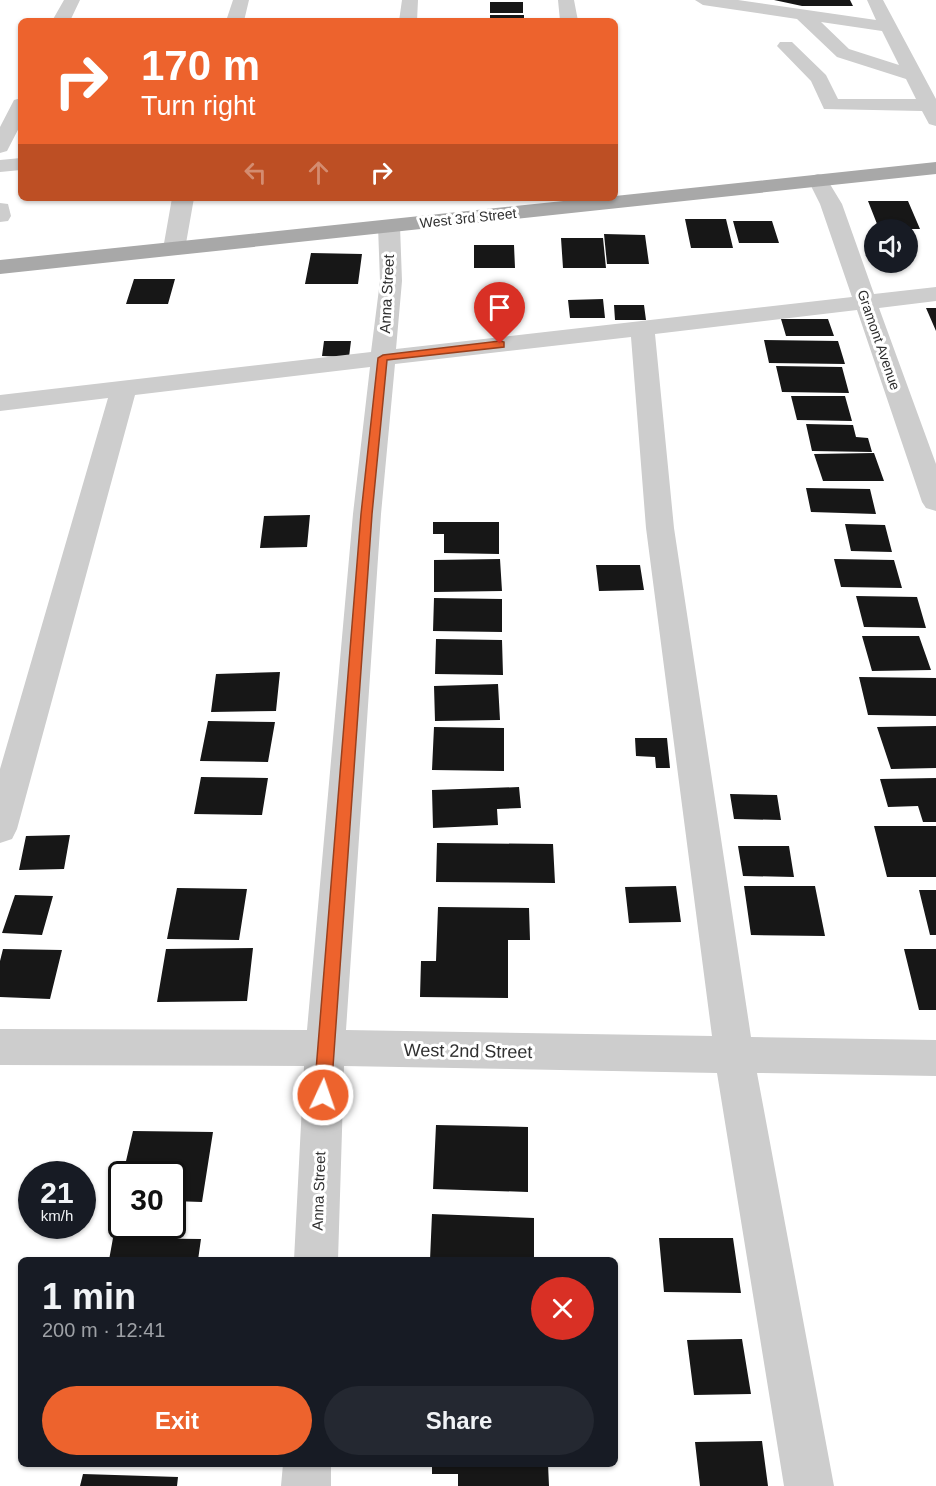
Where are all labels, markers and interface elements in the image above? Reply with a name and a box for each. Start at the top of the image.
icon: right [42,42,120,120]
text: 170 m [141,42,260,89]
text: Turn right [141,91,256,121]
icon: left [239,156,272,189]
icon: ahead [302,156,335,189]
icon: right [365,156,398,189]
street label: West 3rd Street [419,205,517,231]
map controls [864,219,918,273]
button: sound [864,219,918,273]
street label: Anna Street [376,253,397,334]
pin [474,282,525,344]
street label: Gramont Avenue [854,288,904,392]
icon: arrive [483,291,516,324]
street label: West 2nd Street [403,1040,533,1062]
position arrow [291,1063,355,1127]
street label: Anna Street [309,1150,328,1231]
speed limit sign: 30 [108,1161,186,1239]
text: 21 [40,1176,74,1209]
text: km/h [41,1207,73,1224]
text: 1 min [42,1276,136,1317]
button: close [531,1277,594,1340]
text: 200 m · 12:41 [42,1319,165,1341]
button: Exit [42,1386,312,1455]
button: Share [324,1386,594,1455]

